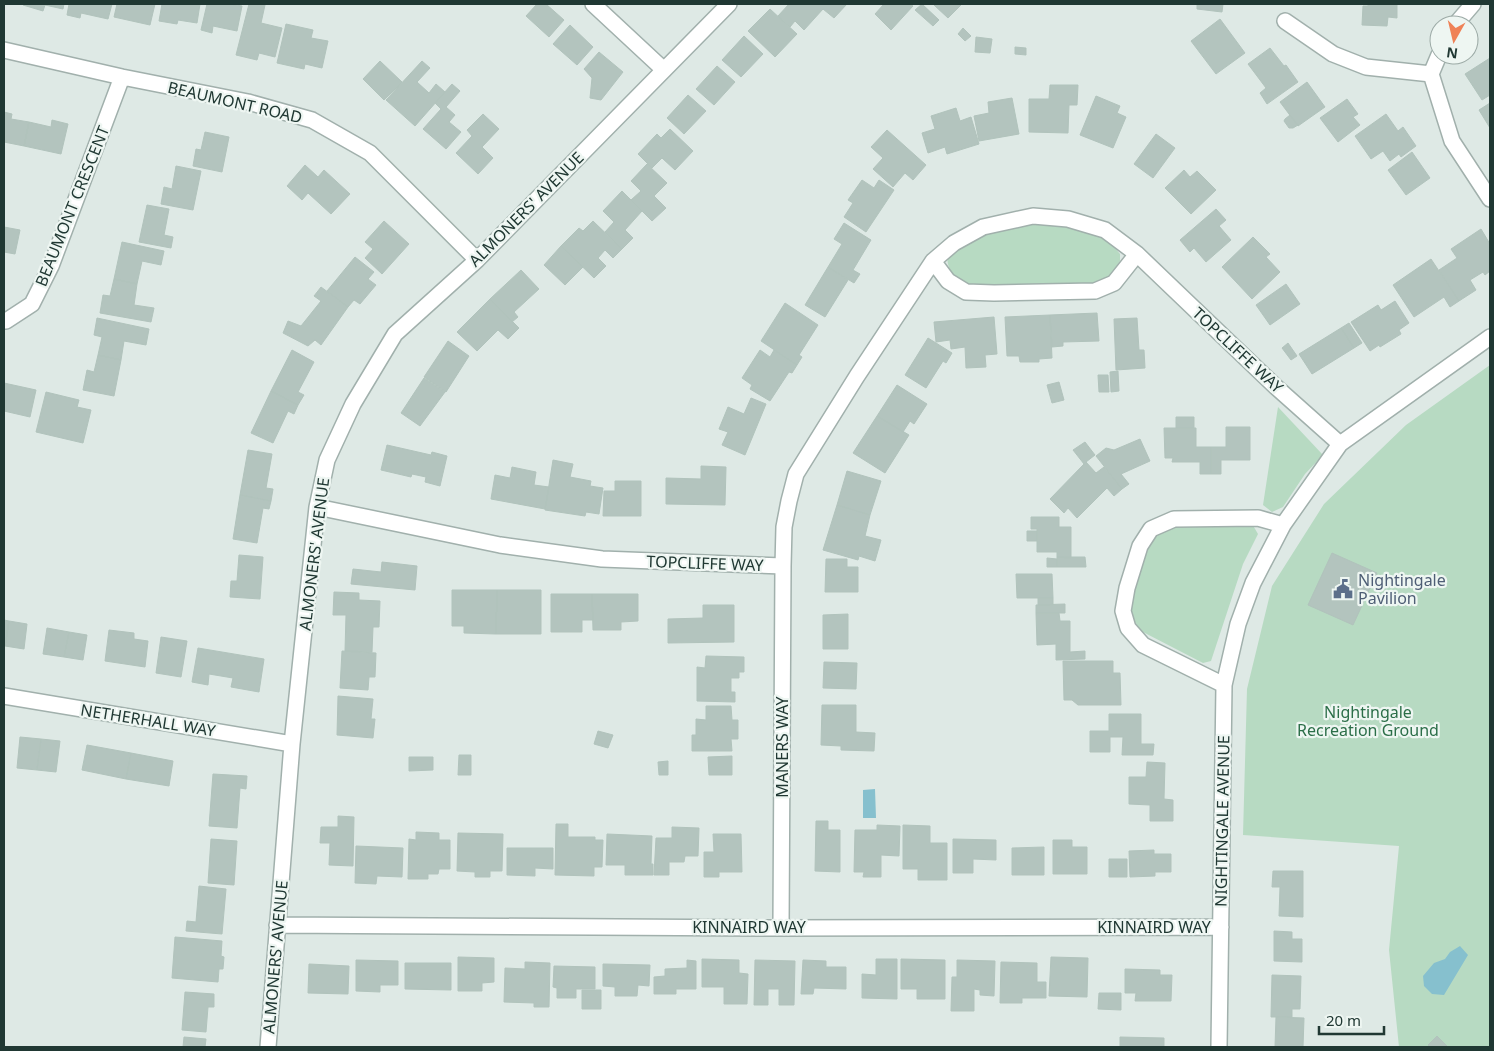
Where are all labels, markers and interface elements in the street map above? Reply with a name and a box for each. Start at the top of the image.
north arrow [1429,15,1479,65]
text: N [1445,43,1459,64]
street label: BEAUMONT ROAD [166,76,304,128]
street label: BEAUMONT CRESCENT [30,122,114,290]
street label: ALMONERS' AVENUE [464,147,588,271]
street label: TOPCLIFFE WAY [1188,302,1289,399]
street label: ALMONERS' AVENUE [294,476,334,632]
street label: TOPCLIFFE WAY [646,550,765,576]
place label: Nightingale Pavilion [1358,569,1446,609]
public building icon: Nightingale Pavilion [1332,578,1354,600]
street label: MANERS WAY [771,695,793,798]
street label: NETHERHALL WAY [79,698,218,742]
park label: Nightingale Recreation Ground [1297,701,1439,741]
street label: NIGHTINGALE AVENUE [1210,735,1234,907]
street label: ALMONERS' AVENUE [257,879,293,1035]
street label: KINNAIRD WAY [692,916,807,938]
street label: KINNAIRD WAY [1097,916,1212,938]
scale bar [1319,1004,1384,1036]
text: 20 m [1326,1010,1361,1030]

